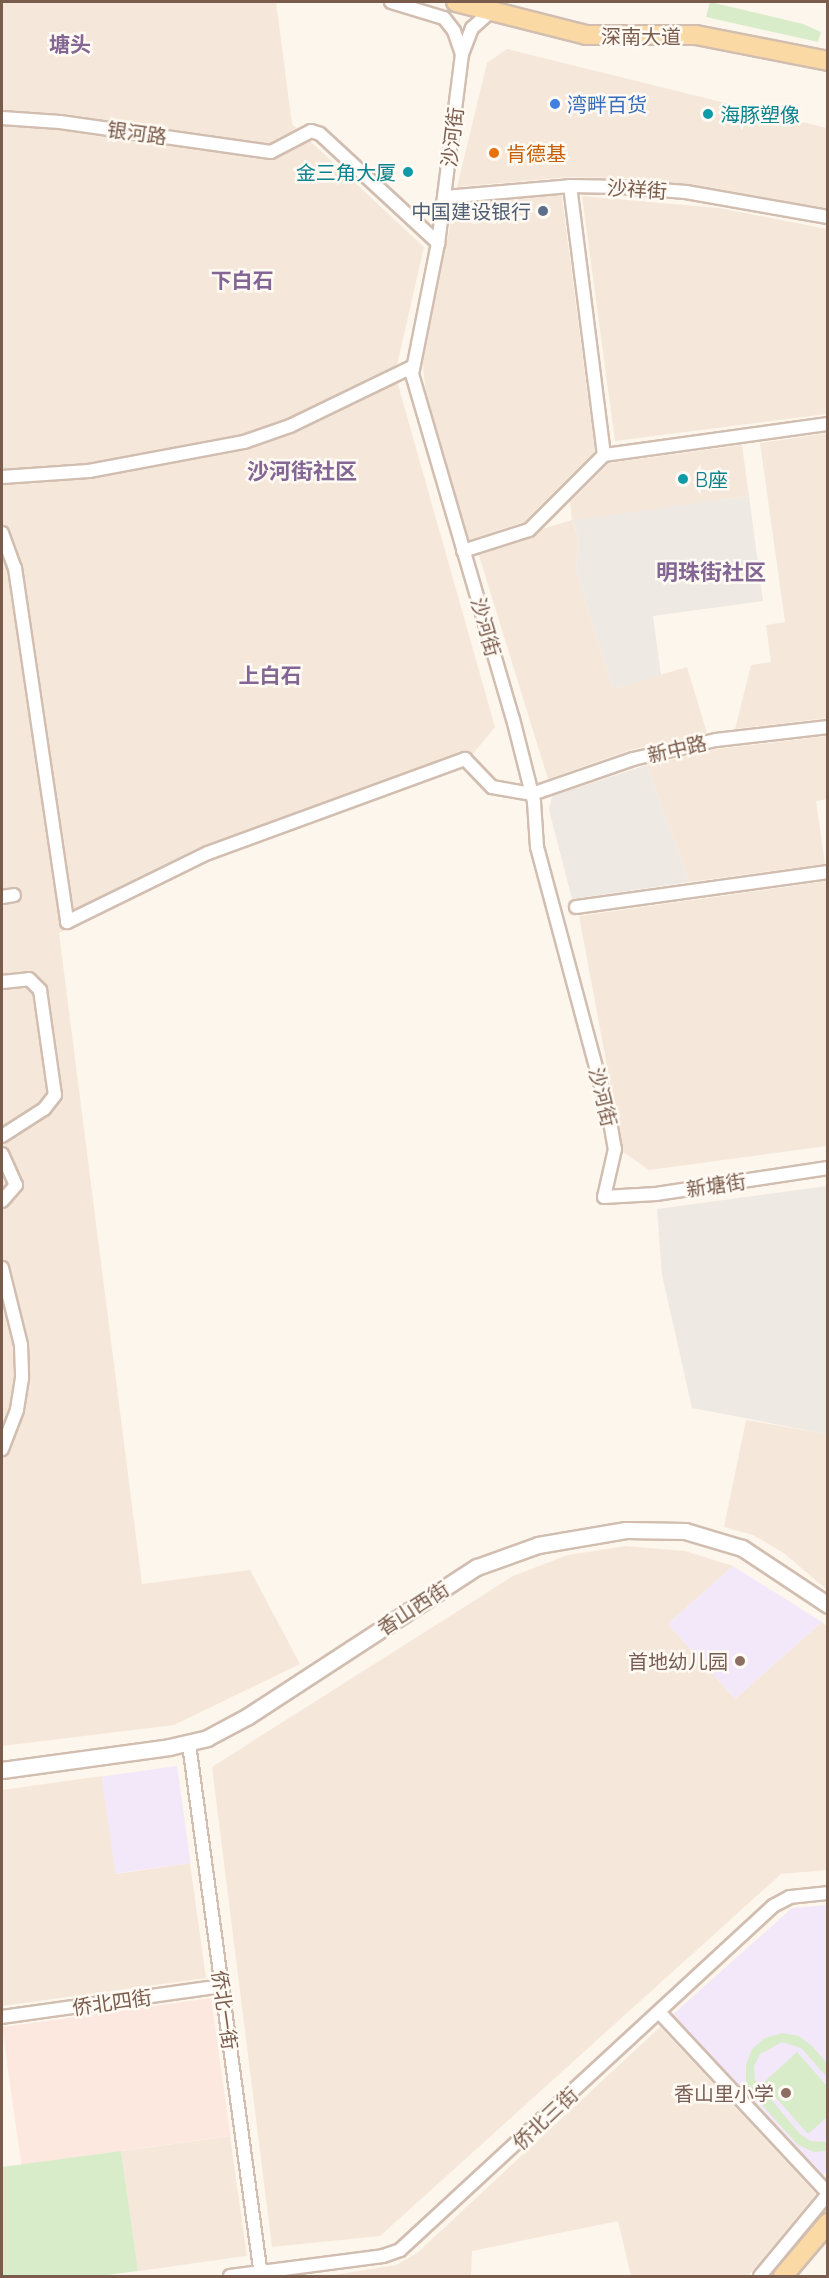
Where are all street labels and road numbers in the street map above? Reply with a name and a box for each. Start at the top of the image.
street label: 深南大道 [601,24,681,48]
street label: 沙河街 [436,106,468,168]
street label: 银河路 [106,117,168,149]
street label: 沙祥街 [606,175,668,203]
street label: 沙河街 [466,595,506,659]
street label: 新中路 [645,731,709,767]
street label: 沙河街 [584,1065,622,1129]
street label: 新塘街 [684,1168,748,1202]
street label: 香山西街 [373,1576,453,1640]
street label: 侨北一街 [208,1969,242,2051]
street label: 侨北四街 [71,1985,153,2019]
street label: 侨北三街 [508,2082,582,2154]

